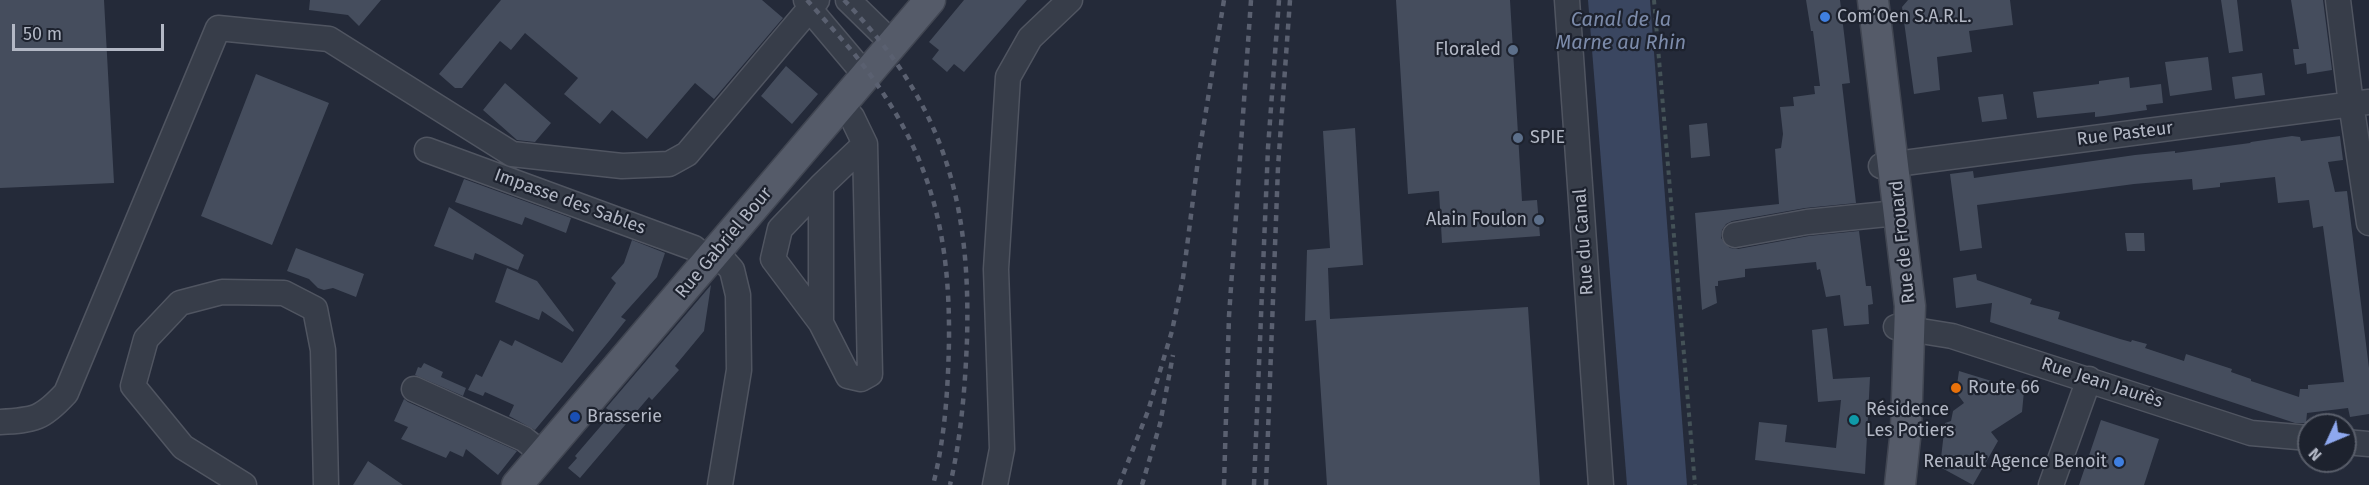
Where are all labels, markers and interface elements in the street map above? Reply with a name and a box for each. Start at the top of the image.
place label: Com’Oen S.A.R.L. [1837,6,1972,28]
water label: Canal de la Marne au Rhin [1556,8,1686,55]
marker: Com’Oen S.A.R.L. [1818,10,1832,24]
scale bar [15,12,166,50]
text: 50 m [23,23,62,45]
place label: Floraled [1435,39,1501,61]
marker: Floraled [1506,43,1520,57]
street label: Rue Pasteur [2076,117,2174,151]
place label: SPIE [1530,127,1565,149]
marker: SPIE [1511,131,1525,145]
street label: Impasse des Sables [491,165,649,239]
street label: Rue de Frouard [1886,179,1920,305]
street label: Rue Gabriel Bour [671,183,777,303]
street label: Rue du Canal [1569,188,1599,296]
place label: Alain Foulon [1426,209,1527,231]
marker: Alain Foulon [1532,213,1546,227]
street label: Rue Jean Jaurès [2038,353,2166,413]
place label: Route 66 [1968,377,2040,399]
marker: Route 66 [1949,381,1963,395]
place label: Résidence Les Potiers [1866,399,1954,442]
place label: Brasserie [587,406,662,428]
marker: Brasserie [568,410,582,424]
marker: Résidence Les Potiers [1847,413,1861,427]
north arrow [2297,413,2357,473]
text: N [2305,444,2326,465]
place label: Renault Agence Benoit [1923,451,2107,473]
marker: Renault Agence Benoit [2112,455,2126,469]

